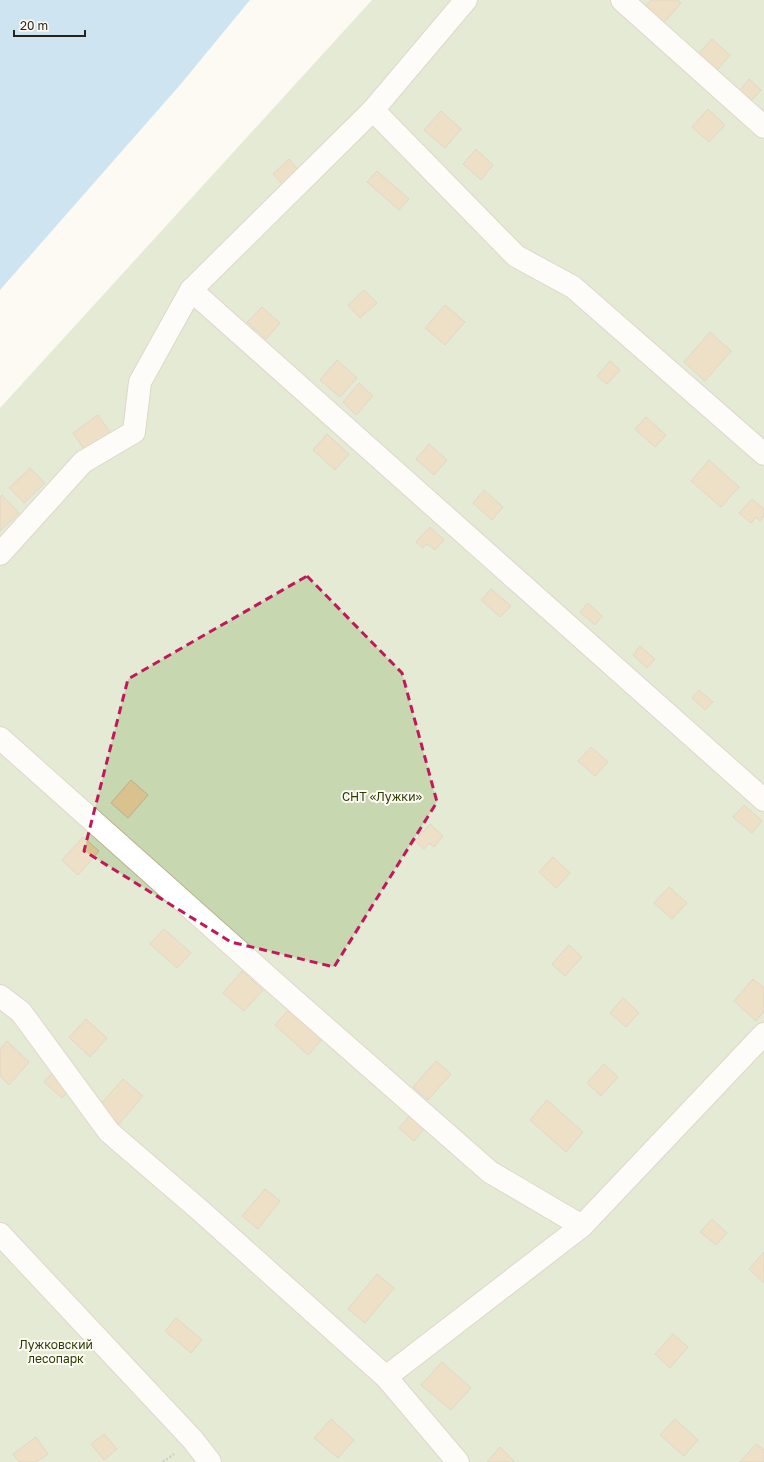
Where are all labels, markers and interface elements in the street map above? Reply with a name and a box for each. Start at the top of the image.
scale bar [14,12,85,38]
text: 20 m [20,18,48,33]
park label: СНТ «Лужки» [342,789,422,804]
park label: Лужковский лесопарк [19,1337,93,1366]

